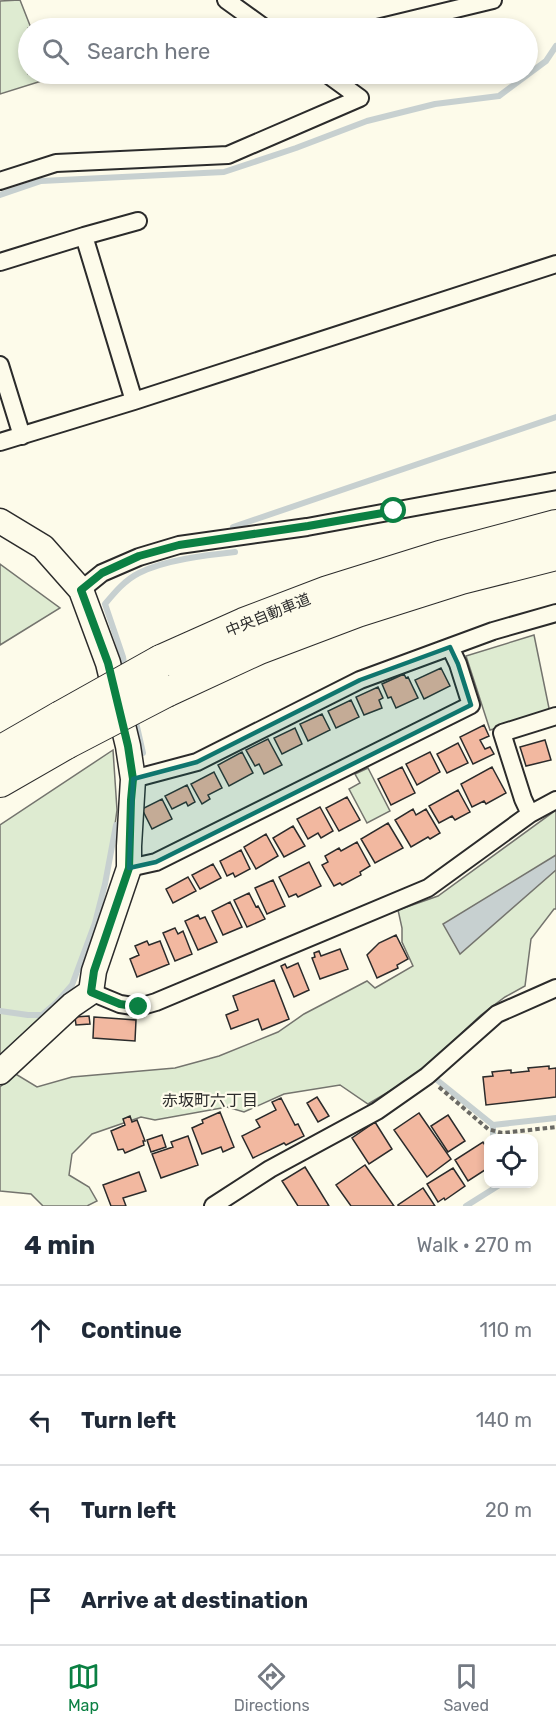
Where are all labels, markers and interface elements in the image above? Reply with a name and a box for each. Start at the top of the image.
search box [18,18,538,84]
icon: search [39,35,72,68]
text: Search here [87,38,210,65]
route start [380,497,406,523]
street label: 中央自動車道 [223,590,313,640]
route end [125,993,151,1019]
district label: 赤坂町六丁目 [162,1091,258,1110]
map controls [484,1134,538,1188]
button: locate [484,1134,538,1188]
text: 4 min [24,1230,95,1261]
text: Walk · 270 m [417,1233,532,1257]
icon: ahead [24,1314,57,1347]
text: Continue [81,1317,182,1344]
text: 110 m [480,1318,532,1342]
icon: left [24,1404,57,1437]
text: Turn left [81,1407,176,1434]
text: 140 m [476,1408,532,1432]
icon: left [24,1494,57,1527]
text: Turn left [81,1497,176,1524]
text: 20 m [485,1498,532,1522]
icon: arrive [24,1584,57,1617]
text: Arrive at destination [81,1587,308,1614]
tab: Map [67,1660,100,1715]
tab: Directions [234,1660,310,1715]
tab: Saved [443,1660,489,1715]

